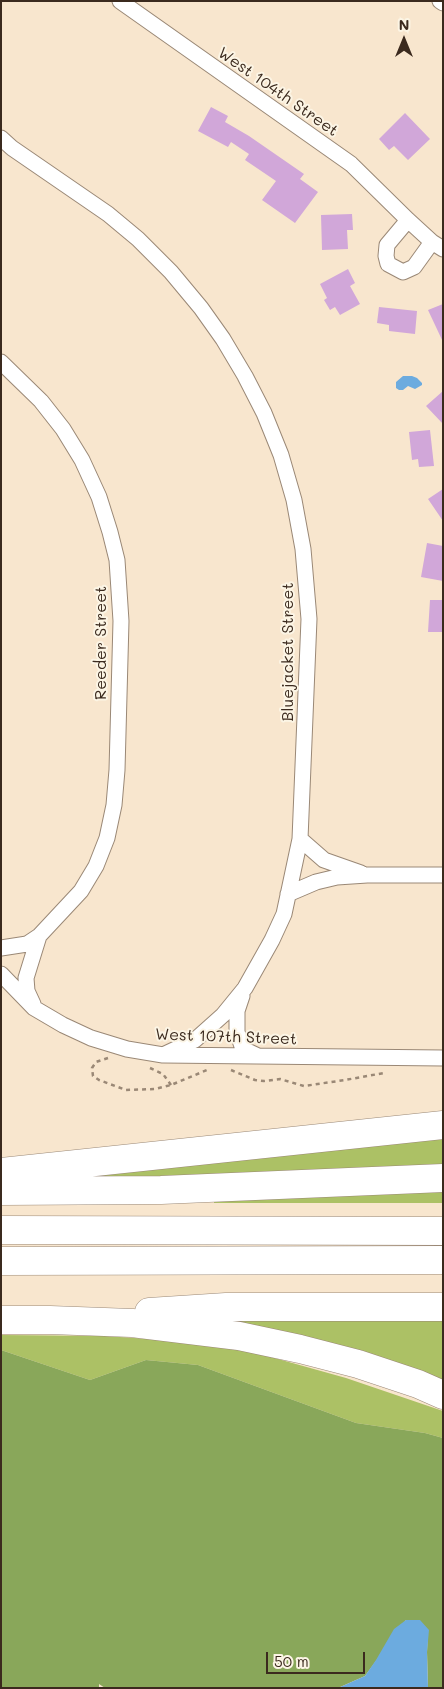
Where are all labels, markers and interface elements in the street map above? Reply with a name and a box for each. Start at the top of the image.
north arrow [379,15,429,65]
text: N [399,15,409,34]
street label: West 104th Street [214,43,342,141]
street label: Bluejacket Street [278,583,298,721]
street label: Reeder Street [91,586,111,700]
street label: West 107th Street [155,1025,297,1049]
scale bar [269,1642,368,1674]
text: 50 m [274,1651,309,1671]

